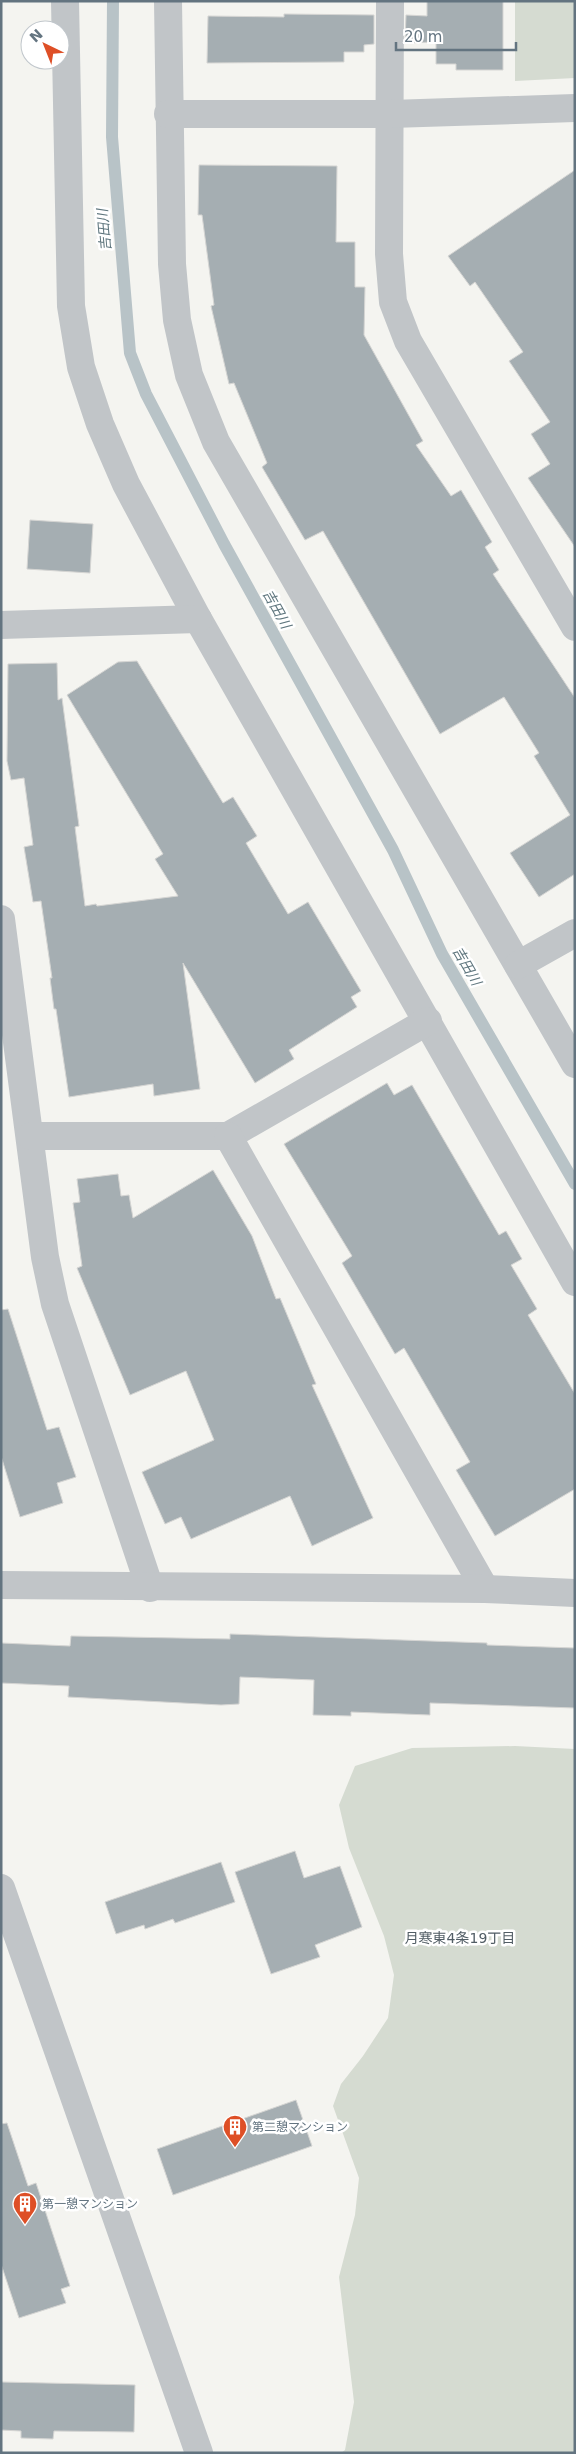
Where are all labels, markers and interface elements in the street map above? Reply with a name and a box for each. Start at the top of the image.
north arrow [20,20,70,70]
scale bar [396,20,516,52]
text: N [26,26,46,45]
text: 20 m [404,28,442,46]
water label: 吉田川 [94,206,114,252]
water label: 吉田川 [260,587,295,633]
water label: 吉田川 [450,944,485,990]
district label: 月寒東4条19丁目 [405,1930,515,1946]
building icon: 第二憩マンション [222,2114,248,2148]
place label: 第二憩マンション [252,2120,348,2134]
building icon: 第一憩マンション [12,2191,38,2225]
place label: 第一憩マンション [42,2197,138,2211]

